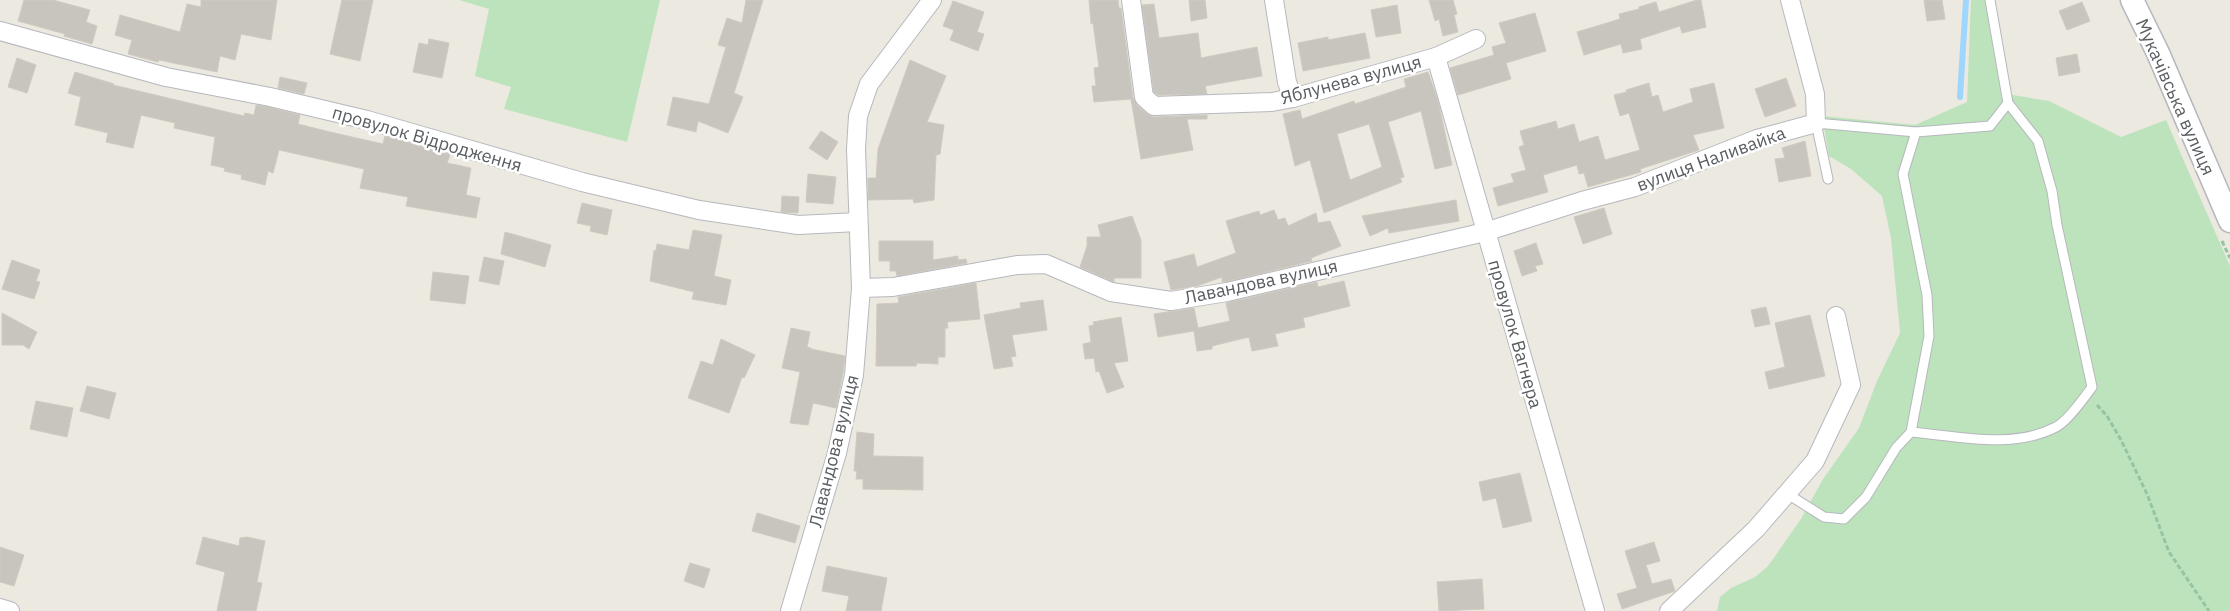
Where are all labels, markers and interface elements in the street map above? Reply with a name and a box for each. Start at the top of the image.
street label: Мукачівська вулиця [2131,15,2220,179]
street label: Яблунева вулиця [1278,50,1424,109]
street label: провулок Відродження [330,100,525,177]
street label: вулиця Наливайка [1633,121,1789,196]
street label: Лавандова вулиця [1182,254,1340,309]
street label: провулок Вагнера [1483,257,1548,411]
street label: Лавандова вулиця [803,372,864,530]

